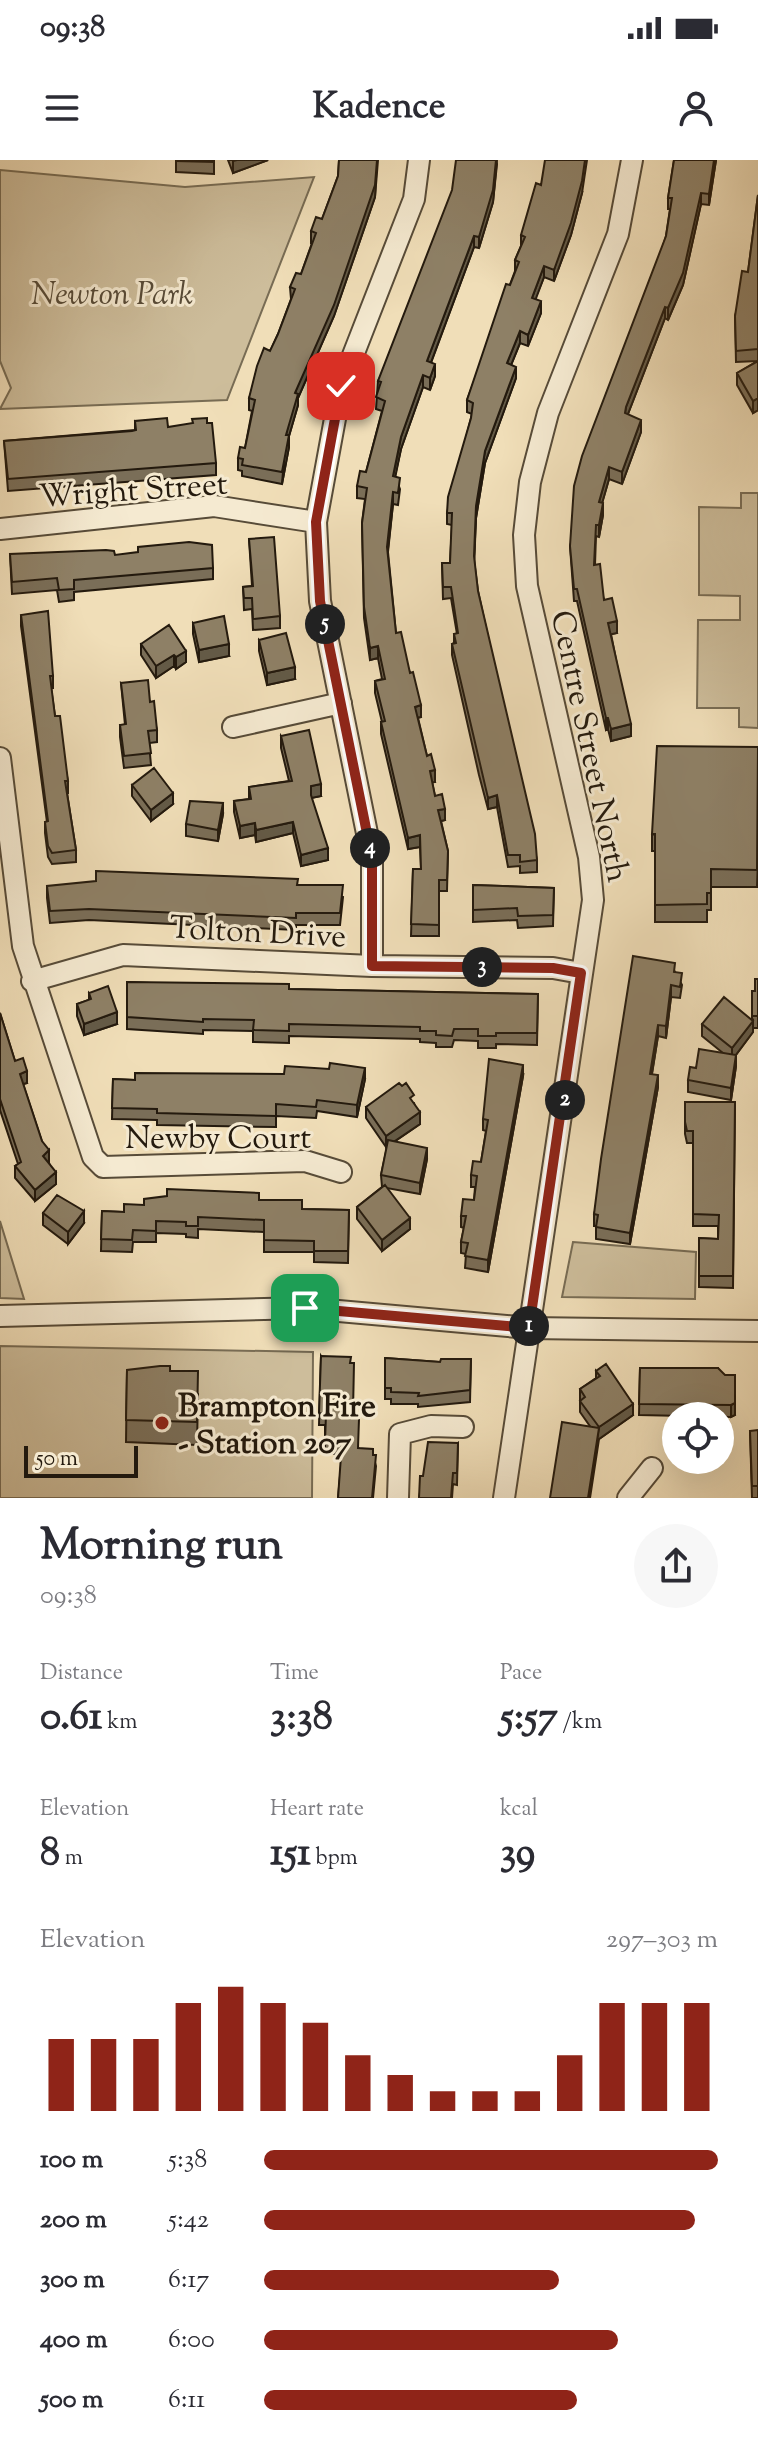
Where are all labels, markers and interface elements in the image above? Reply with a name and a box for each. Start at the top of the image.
text: 09:38 [40,7,105,50]
text: Kadence [313,82,445,134]
icon: menu [40,86,84,130]
icon: person [674,86,718,130]
park label: Newton Park [31,273,193,319]
pin [307,352,375,420]
icon: check [319,364,363,408]
street label: Wright Street [37,462,229,522]
pin: 5 [305,604,345,644]
street label: Centre Street North [537,606,639,887]
text: 5 [321,608,329,640]
pin: 4 [350,828,390,868]
text: 4 [364,832,376,864]
street label: Tolton Drive [168,906,347,962]
pin: 3 [462,947,502,987]
text: 3 [478,951,486,983]
pin: 2 [545,1080,585,1120]
text: 2 [560,1084,570,1116]
street label: Newby Court [125,1117,311,1163]
pin [271,1274,339,1342]
icon: arrive [283,1286,327,1330]
pin: 1 [509,1306,549,1346]
text: 1 [525,1310,533,1342]
place label: Brampton Fire - Station 207 [178,1385,376,1468]
map controls [662,1402,734,1474]
button: locate [662,1402,734,1474]
marker: Brampton Fire - Station 207 [153,1414,171,1432]
scale bar [24,1442,138,1478]
text: 50 m [36,1444,78,1476]
text: Morning run [40,1516,283,1579]
button: share [634,1524,718,1608]
text: 09:38 [40,1578,97,1615]
text: Distance [40,1658,123,1690]
text: Time [270,1658,319,1690]
text: Pace [500,1658,542,1690]
text: 0.61 [40,1690,102,1747]
text: 3:38 [270,1690,333,1747]
text: 5:57 [500,1690,558,1747]
text: km [102,1707,137,1739]
text: /km [558,1707,602,1739]
text: Elevation [40,1794,129,1826]
text: Heart rate [270,1794,364,1826]
text: kcal [500,1794,538,1826]
text: 8 [40,1826,60,1883]
text: 151 [270,1826,311,1883]
text: 39 [500,1826,535,1883]
text: m [60,1843,83,1875]
text: bpm [311,1843,358,1875]
text: Elevation [40,1922,145,1959]
text: 297–303 m [606,1922,718,1959]
text: 100 m [40,2142,103,2179]
text: 5:38 [168,2142,207,2179]
text: 200 m [40,2202,107,2239]
text: 5:42 [168,2202,209,2239]
text: 300 m [40,2262,105,2299]
text: 6:17 [168,2262,209,2299]
text: 400 m [40,2322,107,2359]
text: 6:00 [168,2322,215,2359]
text: 500 m [40,2382,103,2419]
text: 6:11 [168,2382,205,2419]

